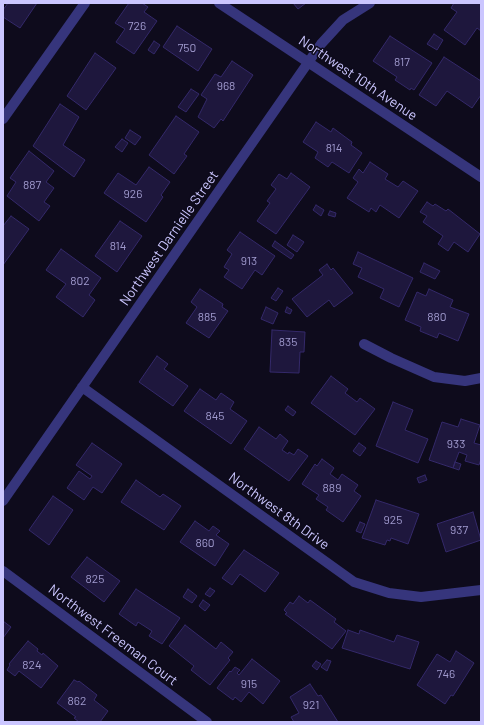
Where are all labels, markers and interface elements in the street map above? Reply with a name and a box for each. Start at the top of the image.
house number: 726 [128,19,146,33]
street label: Northwest 10th Avenue [295,32,421,124]
house number: 750 [178,41,196,55]
house number: 817 [394,55,410,69]
house number: 968 [217,79,235,93]
house number: 814 [326,141,342,155]
street label: Northwest Darnielle Street [116,167,222,309]
house number: 887 [23,178,41,192]
house number: 926 [124,187,142,201]
house number: 814 [110,239,126,253]
house number: 913 [241,254,257,268]
house number: 802 [70,274,90,288]
house number: 885 [198,310,216,324]
house number: 880 [427,310,447,324]
house number: 835 [279,335,297,349]
house number: 845 [205,409,225,423]
house number: 933 [447,437,465,451]
street label: Northwest 8th Drive [225,469,333,553]
house number: 889 [323,481,341,495]
house number: 925 [384,513,402,527]
house number: 937 [450,523,468,537]
house number: 860 [195,536,215,550]
house number: 825 [86,572,104,586]
street label: Northwest Freeman Court [45,581,181,689]
house number: 824 [22,658,42,672]
house number: 746 [437,667,455,681]
house number: 915 [241,677,257,691]
house number: 862 [68,694,86,708]
house number: 921 [303,698,319,712]

